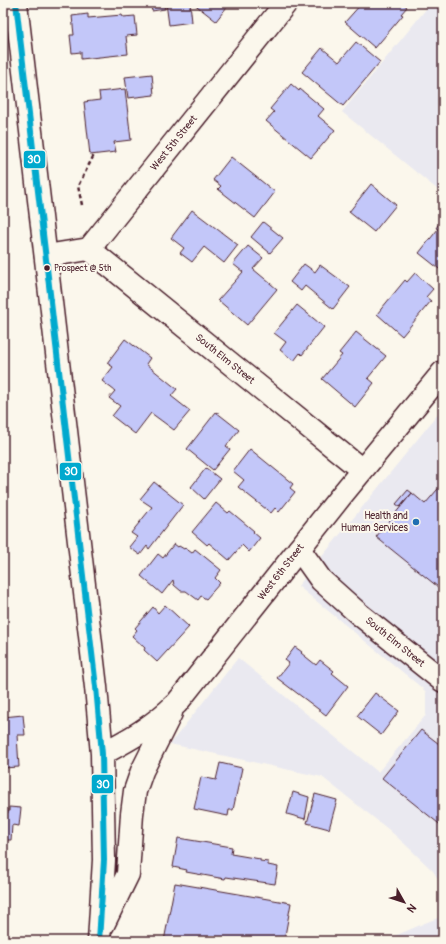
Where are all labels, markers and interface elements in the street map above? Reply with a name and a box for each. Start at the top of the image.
street label: West 5th Street [148,112,201,173]
line badge: 30 [23,150,46,169]
text: 30 [27,153,41,166]
marker: Prospect @ 5th [42,263,52,273]
place label: Prospect @ 5th [54,263,111,274]
street label: South Elm Street [193,331,258,387]
line badge: 30 [59,462,82,481]
text: 30 [64,465,78,478]
place label: Health and Human Services [341,510,409,534]
marker: Health and Human Services [411,517,421,527]
street label: West 6th Street [255,541,307,602]
street label: South Elm Street [363,614,428,670]
line badge: 30 [91,774,114,794]
text: 30 [96,778,110,791]
north arrow [384,882,424,922]
text: N [404,901,419,915]

